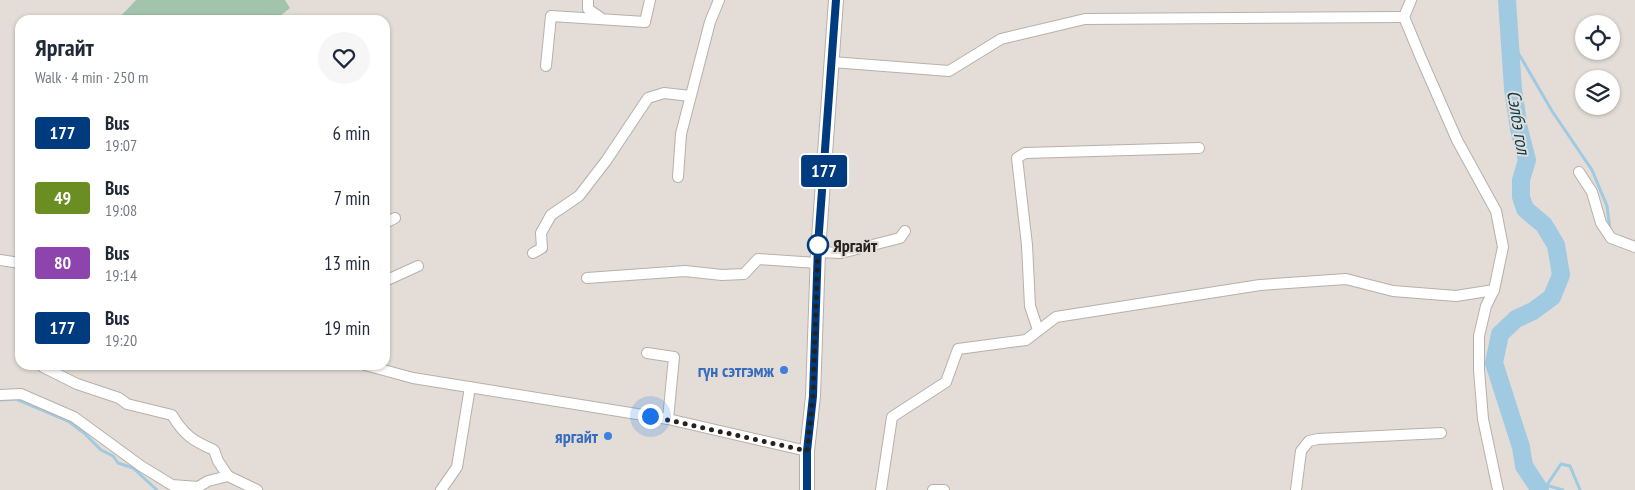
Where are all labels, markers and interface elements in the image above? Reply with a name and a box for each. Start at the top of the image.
map controls [1575,15,1620,115]
button: locate [1575,15,1620,60]
text: Яргайт [35,32,94,63]
button: heart [318,32,370,84]
text: Walk · 4 min · 250 m [35,67,148,87]
button: layers [1575,70,1620,115]
water label: Сэлбэ гол [1502,88,1536,157]
text: Bus [105,111,129,135]
text: 177 [50,121,75,144]
text: 6 min [333,121,370,145]
text: 19:07 [105,135,137,155]
line badge: 177 [795,155,853,187]
text: 177 [811,159,837,182]
text: Bus [105,176,129,200]
text: 49 [54,186,71,209]
text: 7 min [333,186,370,210]
text: 19:08 [105,200,137,220]
marker: Яргайт [807,234,829,256]
place label: Яргайт [833,234,878,257]
text: Bus [105,241,129,265]
text: 80 [54,251,71,274]
text: 13 min [324,251,370,275]
text: 19:14 [105,265,137,285]
text: Bus [105,306,129,330]
text: 177 [50,316,75,339]
text: 19 min [324,316,370,340]
text: 19:20 [105,330,137,350]
place label: гүн сэтгэмж [698,359,775,382]
marker: гүн сэтгэмж [778,364,790,376]
your location [638,404,663,429]
place label: яргайт [555,425,599,448]
marker: яргайт [602,430,614,442]

